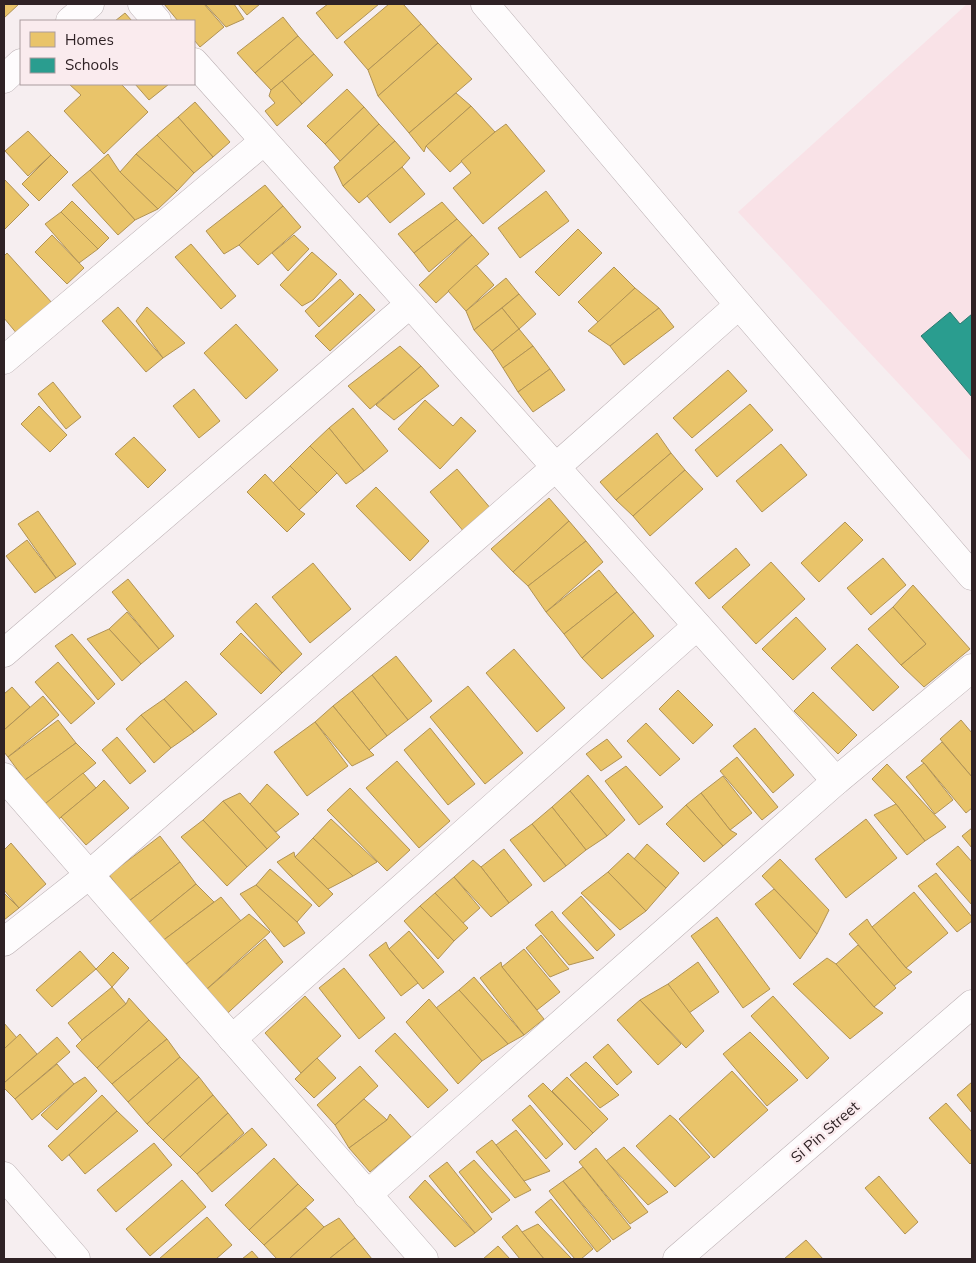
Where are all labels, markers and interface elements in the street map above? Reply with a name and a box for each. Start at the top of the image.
legend [20,20,195,85]
text: Homes [65,30,114,49]
text: Schools [65,55,119,74]
street label: Si Pin Street [787,1097,863,1166]

